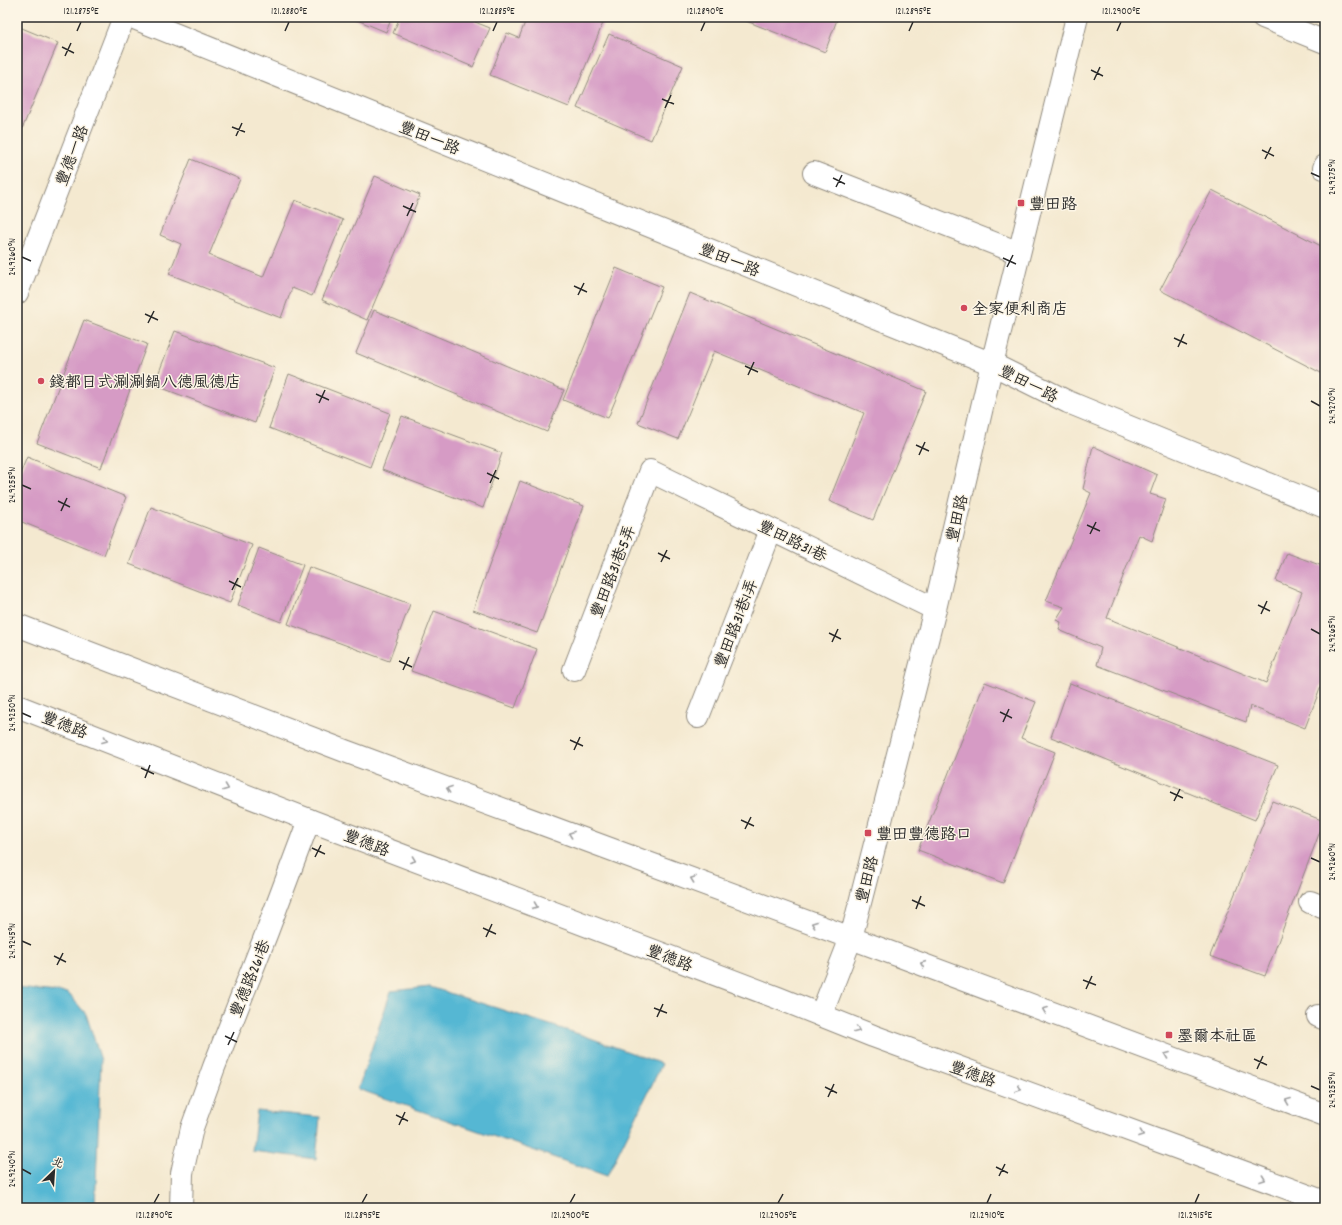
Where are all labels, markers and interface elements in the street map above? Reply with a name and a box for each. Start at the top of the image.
text: 121.2875°E [64,5,99,19]
text: 121.2880°E [271,5,307,19]
text: 121.2885°E [479,5,515,19]
text: 121.2890°E [687,5,724,19]
text: 121.2895°E [895,5,931,19]
text: 121.2900°E [1102,5,1140,19]
street label: 豐田一路 [395,117,463,162]
street label: 豐德一路 [51,122,96,190]
text: 24.9275°N [1326,159,1340,195]
place label: 豐田路 [1029,194,1077,217]
marker: 豐田路 [1016,198,1026,208]
text: 24.9260°N [6,238,20,276]
street label: 豐田一路 [695,239,763,284]
place label: 全家便利商店 [972,299,1068,322]
marker: 全家便利商店 [959,303,969,313]
street label: 豐田一路 [994,360,1062,410]
place label: 錢都日式涮涮鍋八德風德店 [49,372,241,395]
marker: 錢都日式涮涮鍋八德風德店 [36,376,46,386]
text: 24.9270°N [1326,388,1340,424]
text: 24.9255°N [6,467,20,503]
street label: 豐田路 [942,493,975,545]
street label: 豐田路31巷 [753,516,830,569]
street label: 豐田路31巷5弄 [586,522,643,622]
street label: 豐田路31巷1弄 [710,576,765,672]
text: 24.9265°N [1326,616,1340,652]
text: 24.9250°N [6,694,20,732]
street label: 豐德路 [38,707,91,746]
one-way arrow [102,736,109,744]
one-way arrow [223,783,230,791]
one-way arrow [445,785,452,794]
place label: 豐田豐德路口 [876,824,972,847]
street label: 豐德路 [340,825,393,864]
marker: 豐田豐德路口 [863,828,873,838]
one-way arrow [567,830,574,839]
text: 24.9260°N [1326,843,1340,881]
street label: 豐田路 [851,854,885,906]
one-way arrow [410,855,417,863]
one-way arrow [689,875,696,884]
one-way arrow [531,901,538,909]
one-way arrow [811,920,818,929]
text: 24.9245°N [6,923,20,959]
street label: 豐德路261巷 [225,936,277,1021]
street label: 豐德路 [643,940,696,979]
one-way arrow [920,961,927,969]
one-way arrow [1042,1006,1049,1014]
one-way arrow [854,1025,861,1033]
place label: 墨爾本社區 [1177,1026,1257,1049]
marker: 墨爾本社區 [1164,1030,1174,1040]
one-way arrow [1163,1052,1170,1060]
street label: 豐德路 [946,1056,999,1094]
text: 24.9255°N [1326,1072,1340,1108]
one-way arrow [1015,1085,1022,1093]
one-way arrow [1285,1097,1292,1105]
one-way arrow [1137,1130,1144,1138]
text: 24.9240°N [6,1151,20,1187]
north arrow [34,1151,74,1191]
text: 北 [49,1154,66,1173]
one-way arrow [1259,1175,1266,1183]
text: 121.2890°E [136,1209,173,1223]
text: 121.2895°E [344,1209,380,1223]
text: 121.2900°E [551,1209,589,1223]
text: 121.2905°E [759,1209,797,1223]
text: 121.2910°E [970,1209,1005,1223]
text: 121.2915°E [1178,1209,1212,1223]

